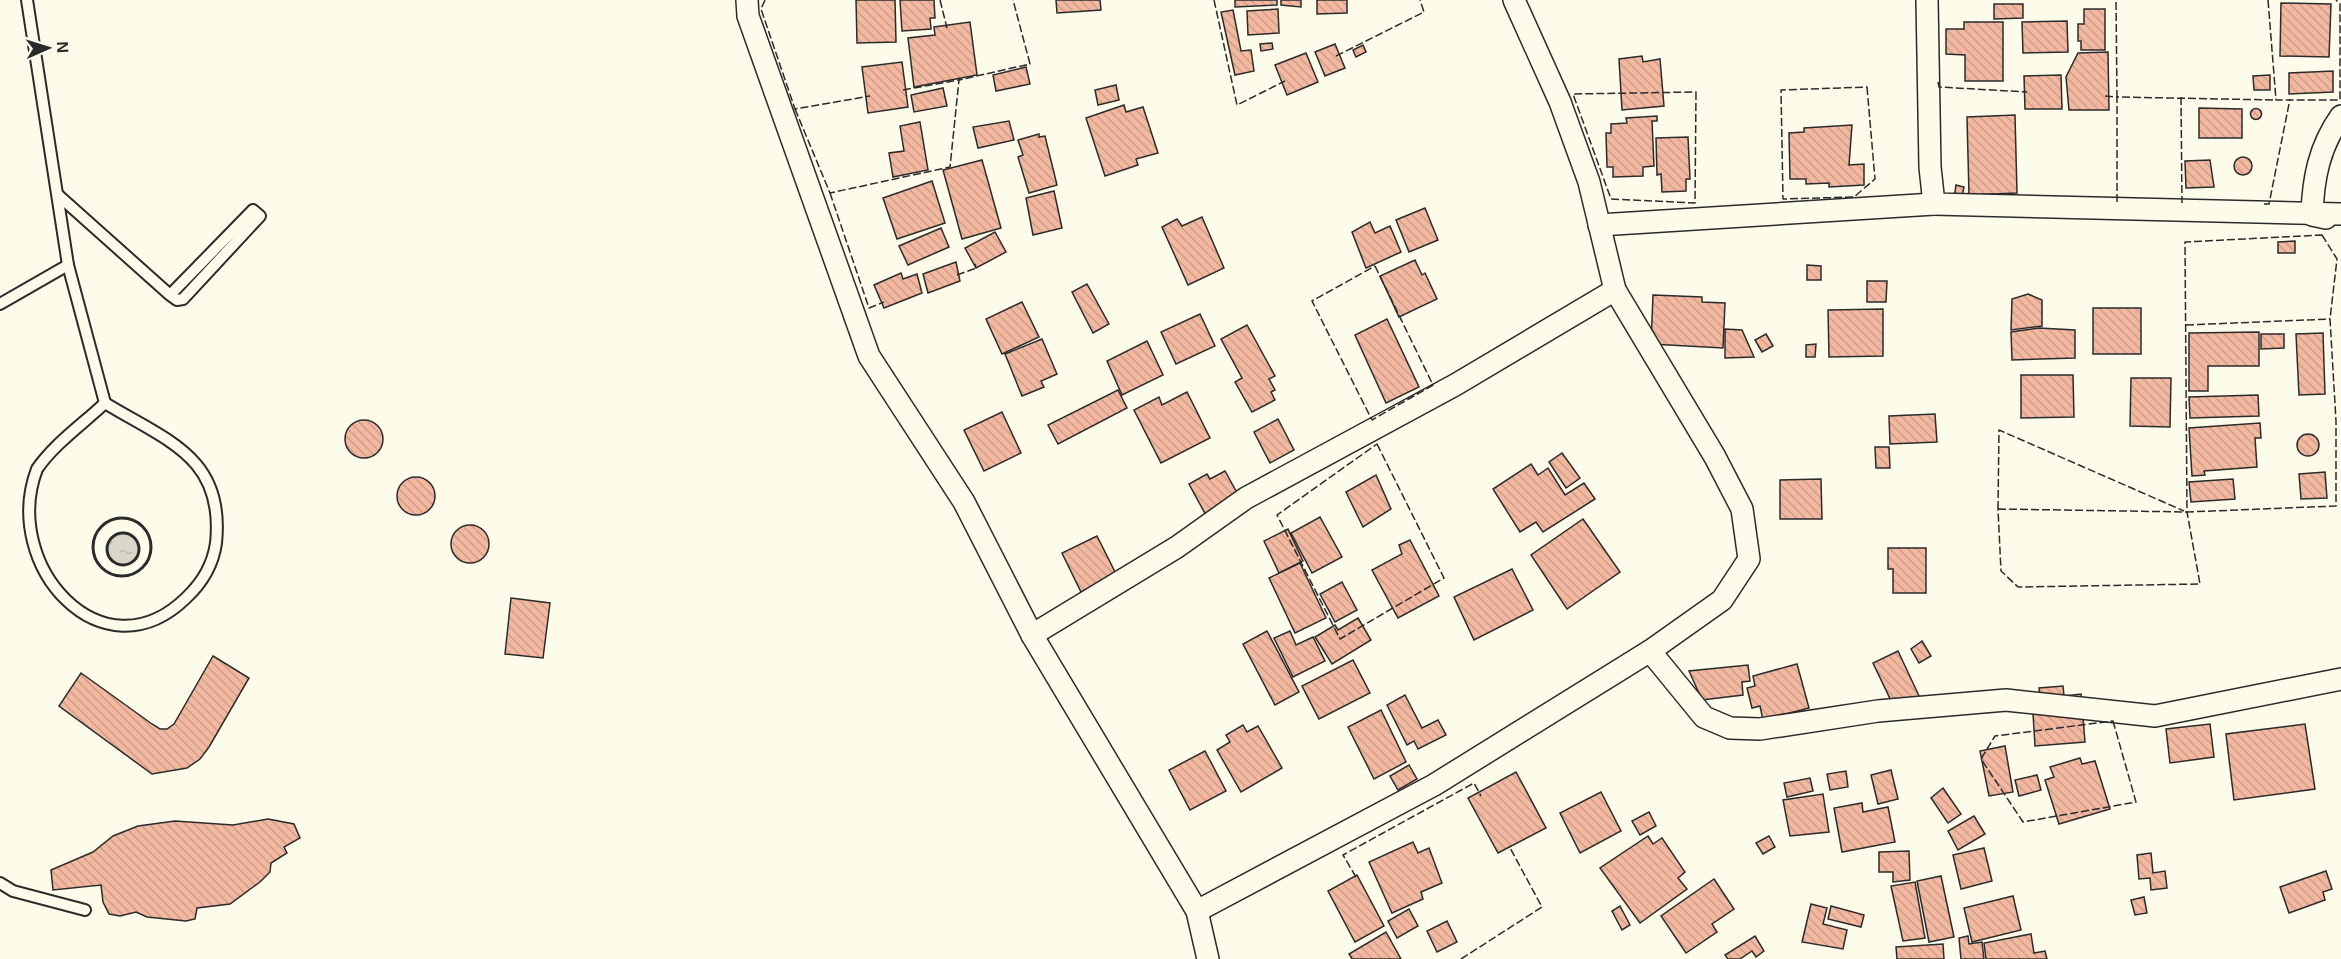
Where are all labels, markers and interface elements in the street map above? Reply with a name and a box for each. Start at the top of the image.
north arrow [18,18,78,78]
text: N [54,41,71,53]

